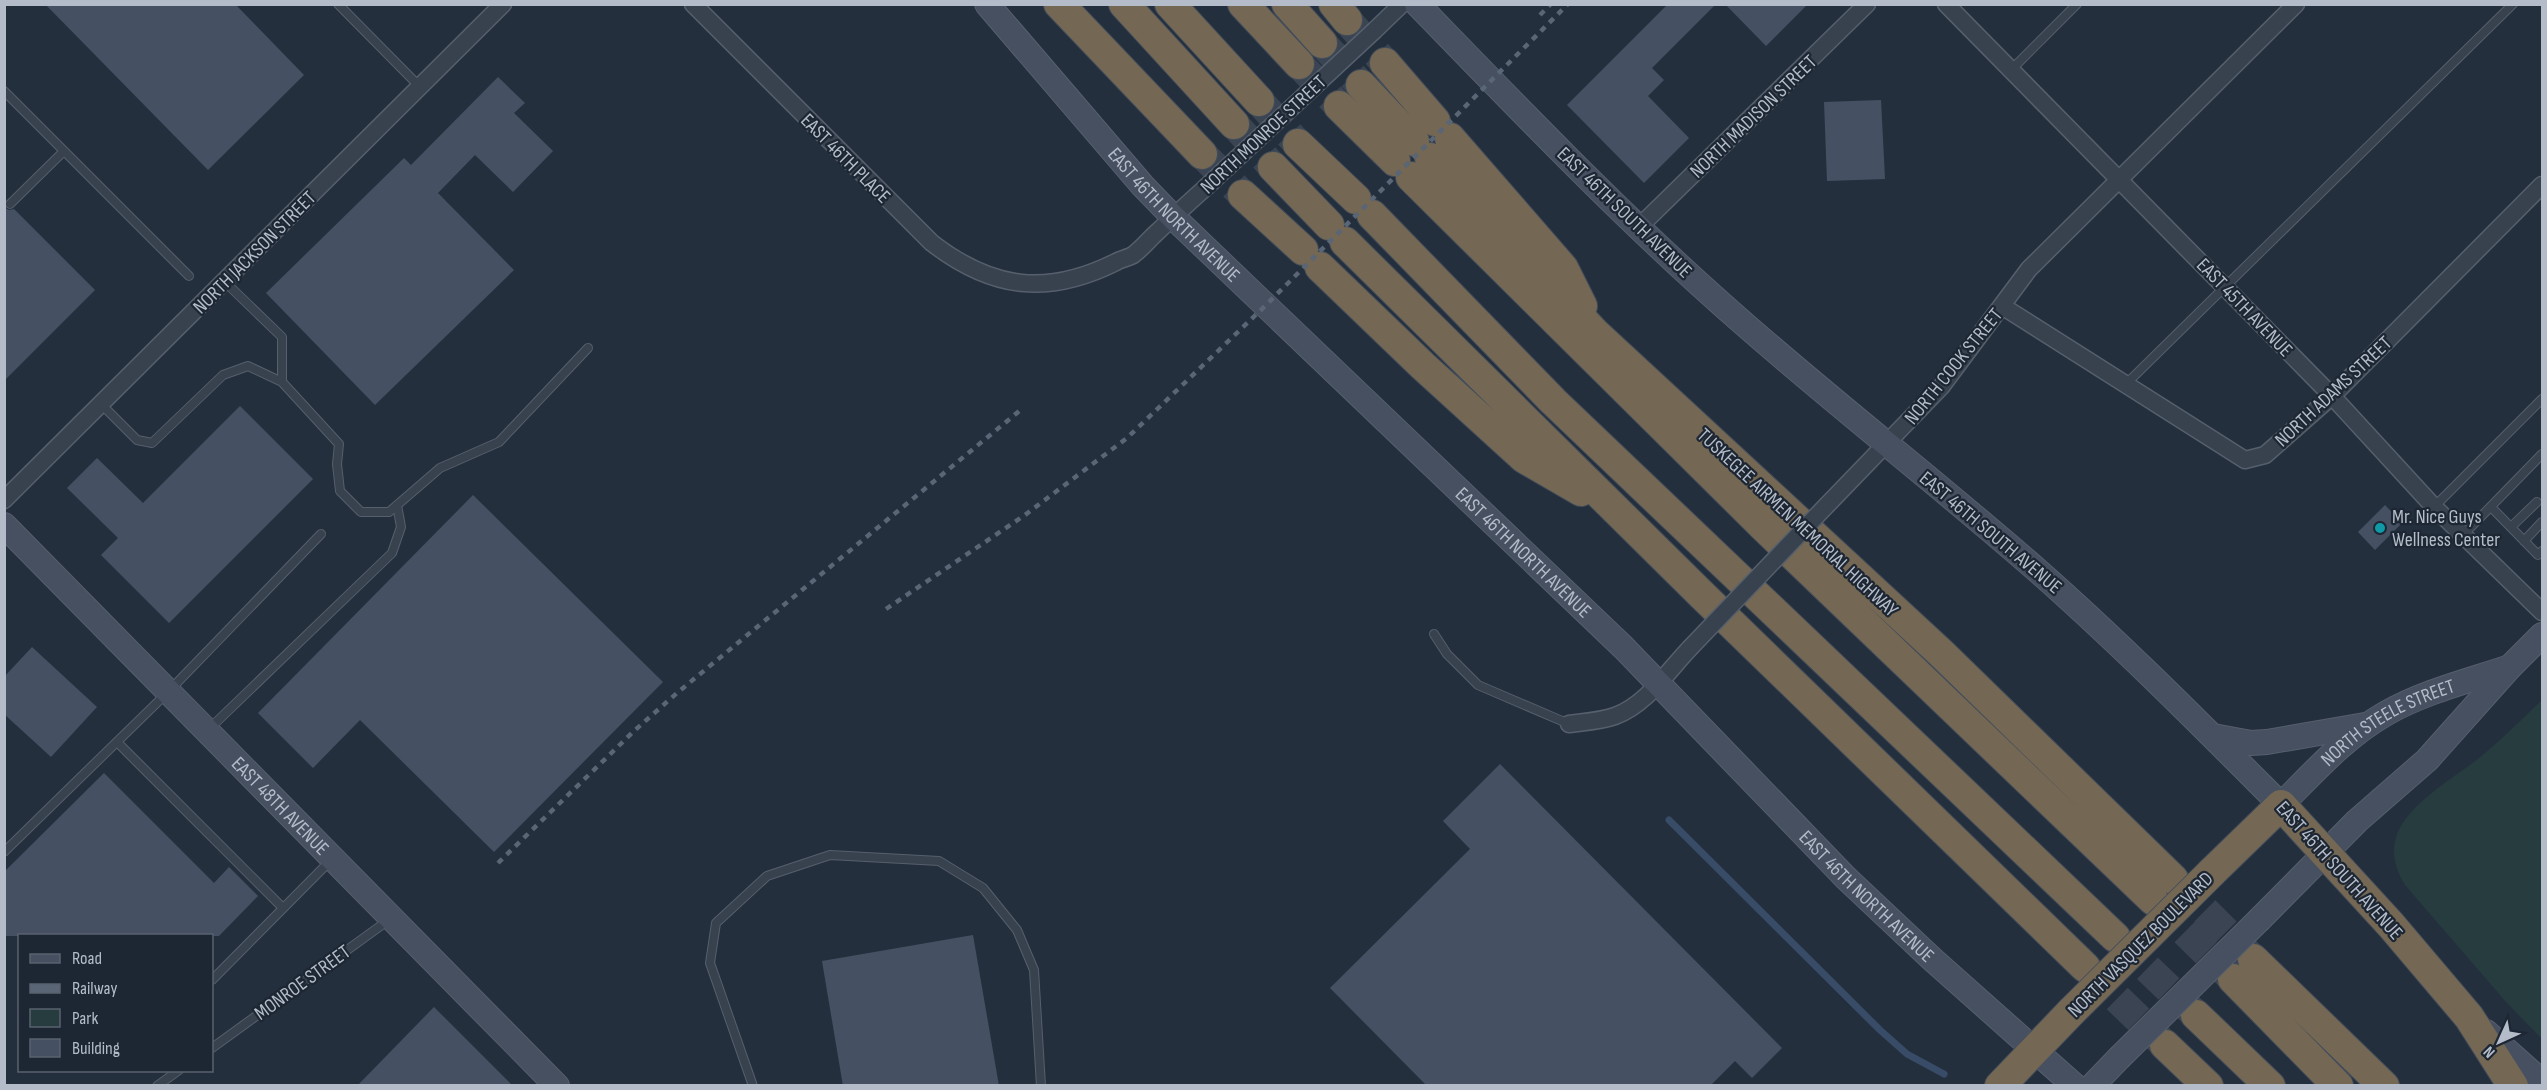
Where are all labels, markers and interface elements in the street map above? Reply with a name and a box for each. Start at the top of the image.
street label: NORTH MADISON STREET [1685,50,1822,183]
street label: NORTH MONROE STREET [1196,70,1332,199]
street label: EAST 46TH PLACE [795,109,895,209]
street label: EAST 46TH SOUTH AVENUE [1552,142,1697,283]
street label: EAST 46TH NORTH AVENUE [1102,143,1245,288]
street label: NORTH JACKSON STREET [188,186,321,319]
street label: EAST 45TH AVENUE [2191,253,2297,362]
street label: NORTH COOK STREET [1900,304,2008,430]
street label: NORTH ADAMS STREET [2270,331,2397,452]
street label: TUSKEGEE AIRMEN MEMORIAL HIGHWAY [1692,423,1903,623]
street label: EAST 46TH SOUTH AVENUE [1914,466,2066,599]
street label: EAST 46TH NORTH AVENUE [1450,482,1596,623]
place label: Mr. Nice Guys Wellness Center [2392,505,2500,552]
marker: Mr. Nice Guys Wellness Center [2373,521,2387,535]
street label: NORTH STEELE STREET [2316,674,2458,772]
street label: EAST 48TH AVENUE [226,752,334,861]
street label: EAST 46TH SOUTH AVENUE [2271,796,2408,945]
street label: EAST 46TH NORTH AVENUE [1794,826,1939,968]
street label: NORTH VASQUEZ BOULEVARD [2063,867,2218,1022]
legend [18,934,213,1072]
street label: MONROE STREET [250,940,355,1026]
text: Road [72,948,102,969]
text: Railway [72,978,117,999]
text: Park [72,1008,98,1029]
north arrow [2469,1012,2529,1072]
text: Building [72,1038,120,1059]
text: N [2480,1042,2499,1061]

